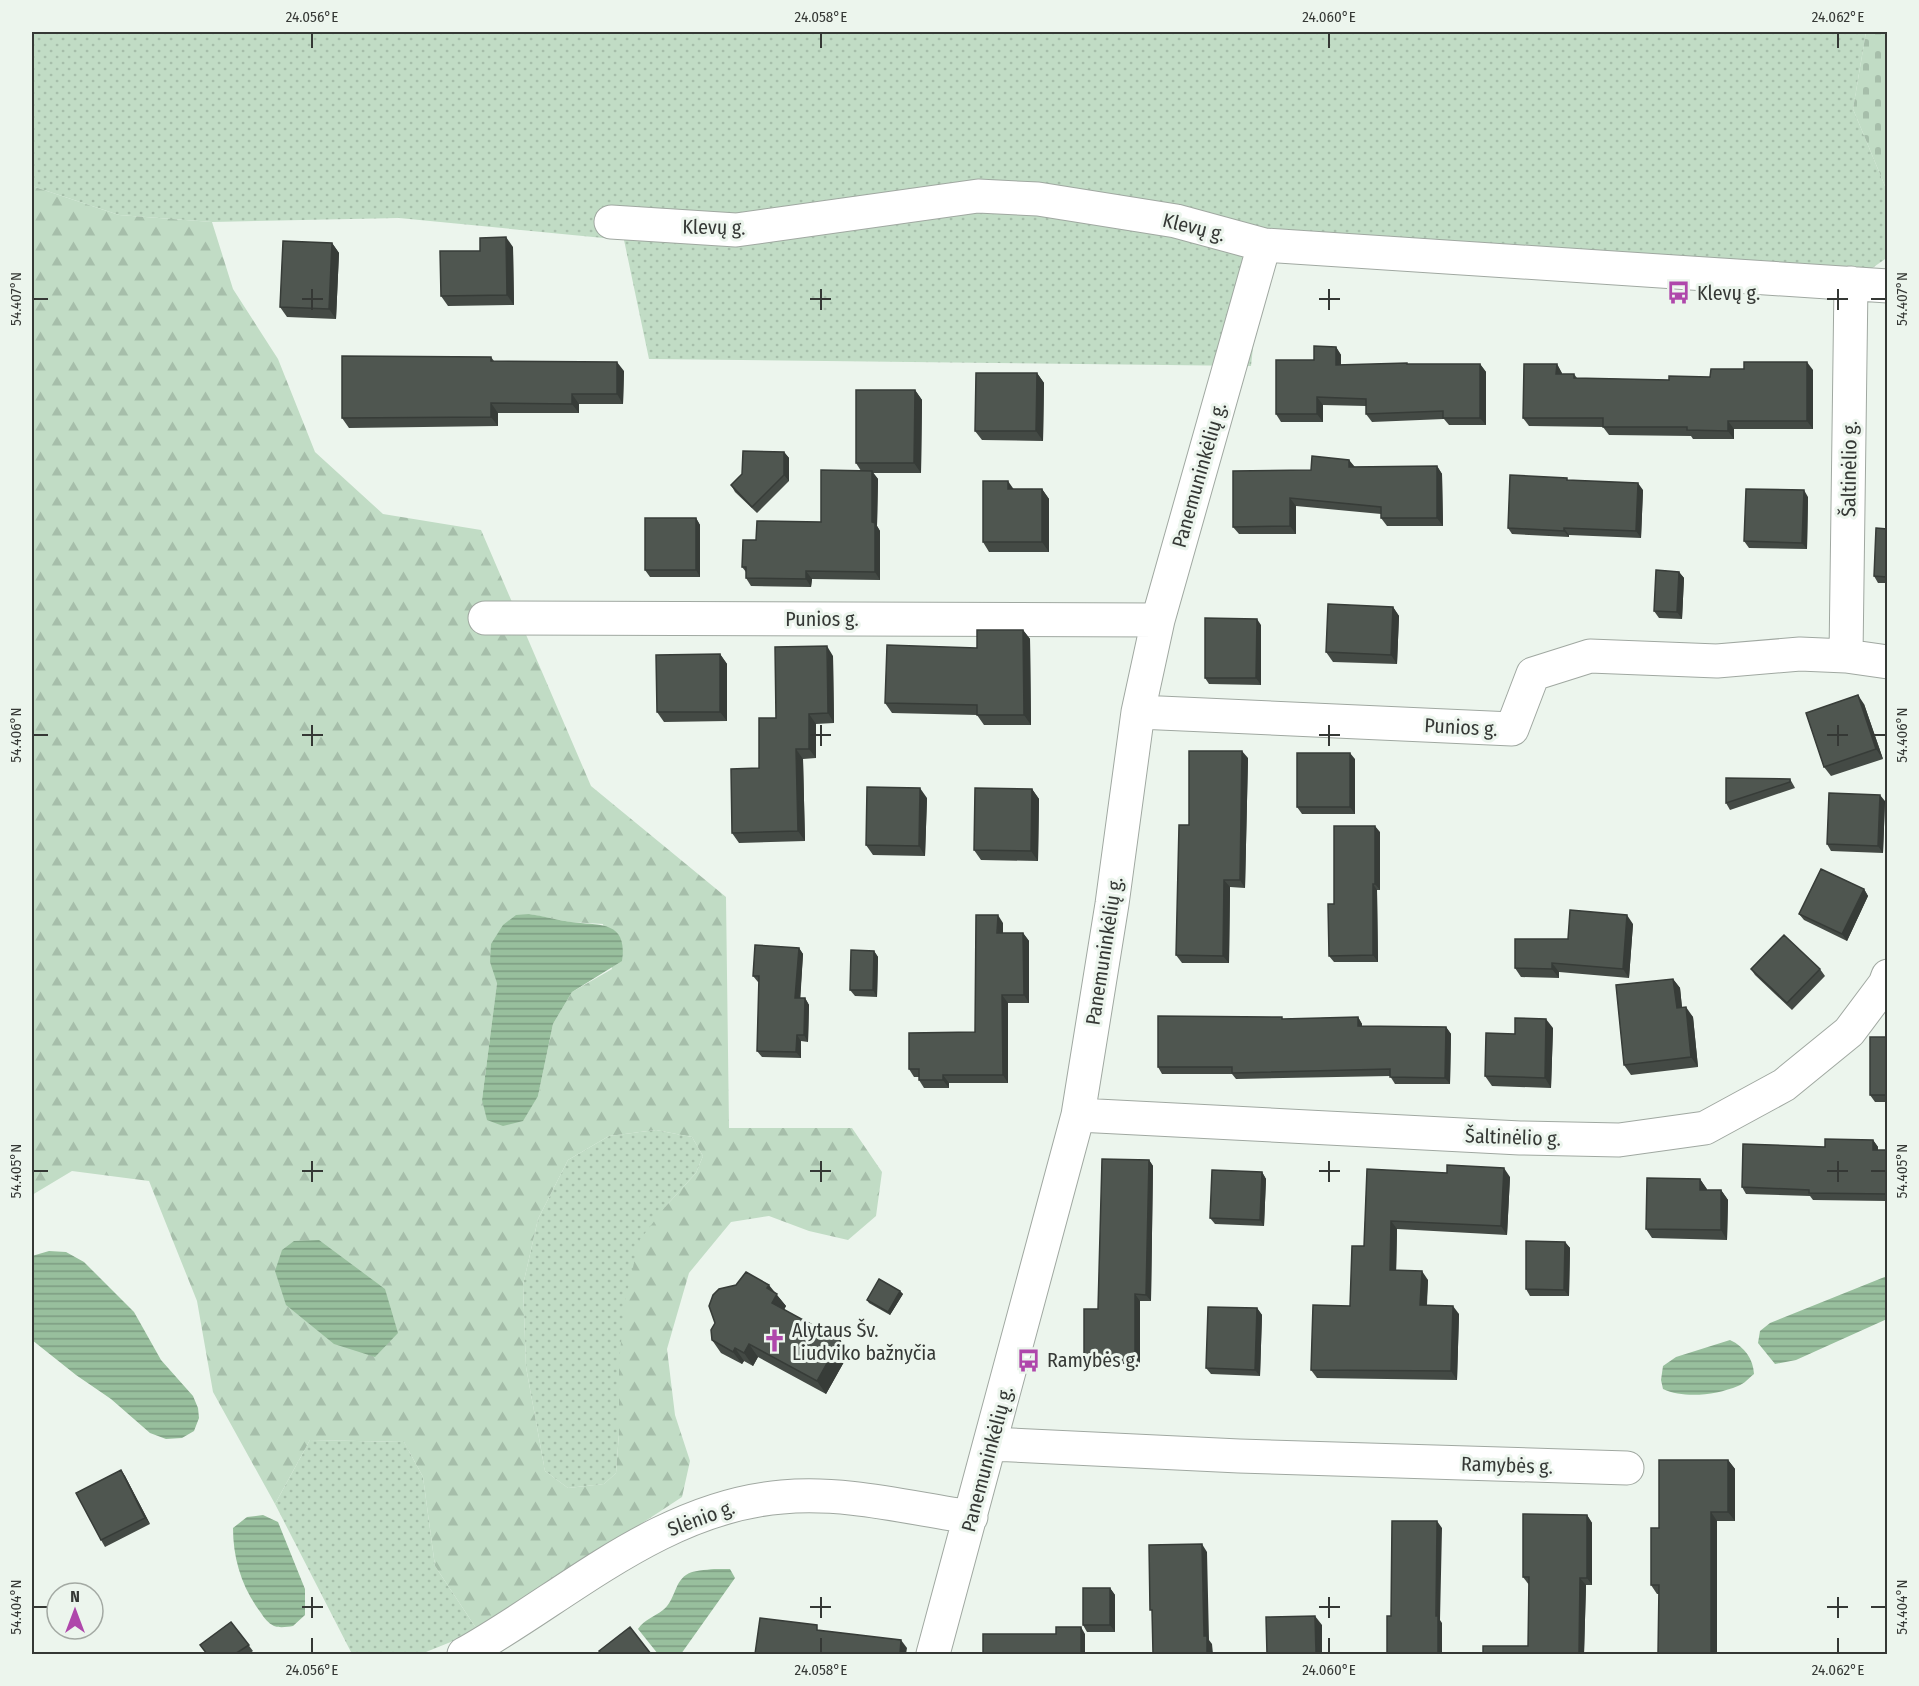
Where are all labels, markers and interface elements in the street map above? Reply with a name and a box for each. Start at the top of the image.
text: 24.056°E [286,8,338,26]
text: 24.058°E [795,8,847,26]
text: 24.060°E [1302,8,1356,26]
text: 24.062°E [1812,8,1864,26]
street label: Klevų g. [1160,208,1228,246]
street label: Klevų g. [682,214,746,240]
text: 54.407°N [7,272,25,326]
text: 54.407°N [1893,272,1911,326]
bus stop icon: Klevų g. [1666,280,1692,306]
place label: Klevų g. [1697,281,1760,305]
street label: Panemuninkėlių g. [1167,400,1231,550]
street label: Šaltinėlio g. [1836,421,1862,517]
street label: Punios g. [785,607,859,631]
text: 54.406°N [7,707,25,763]
text: 54.406°N [1893,707,1911,763]
street label: Punios g. [1424,713,1498,741]
street label: Panemuninkėlių g. [1080,875,1128,1027]
street label: Šaltinėlio g. [1465,1123,1561,1151]
text: 54.405°N [7,1144,25,1198]
text: 54.405°N [1893,1144,1911,1198]
place label: Alytaus Šv. Liudviko bažnyčia [792,1318,936,1365]
church icon: Alytaus Šv. Liudviko bažnyčia [761,1328,787,1354]
bus stop icon: Ramybės g. [1016,1347,1042,1373]
place label: Ramybės g. [1047,1348,1139,1372]
street label: Panemuninkėlių g. [956,1384,1018,1534]
street label: Ramybės g. [1461,1451,1553,1479]
street label: Slėnio g. [664,1495,738,1541]
text: 54.404°N [7,1579,25,1635]
text: 54.404°N [1893,1579,1911,1635]
north arrow [45,1581,105,1641]
text: N [70,1587,80,1606]
text: 24.056°E [286,1661,338,1679]
text: 24.058°E [795,1661,847,1679]
text: 24.060°E [1302,1661,1356,1679]
text: 24.062°E [1812,1661,1864,1679]

